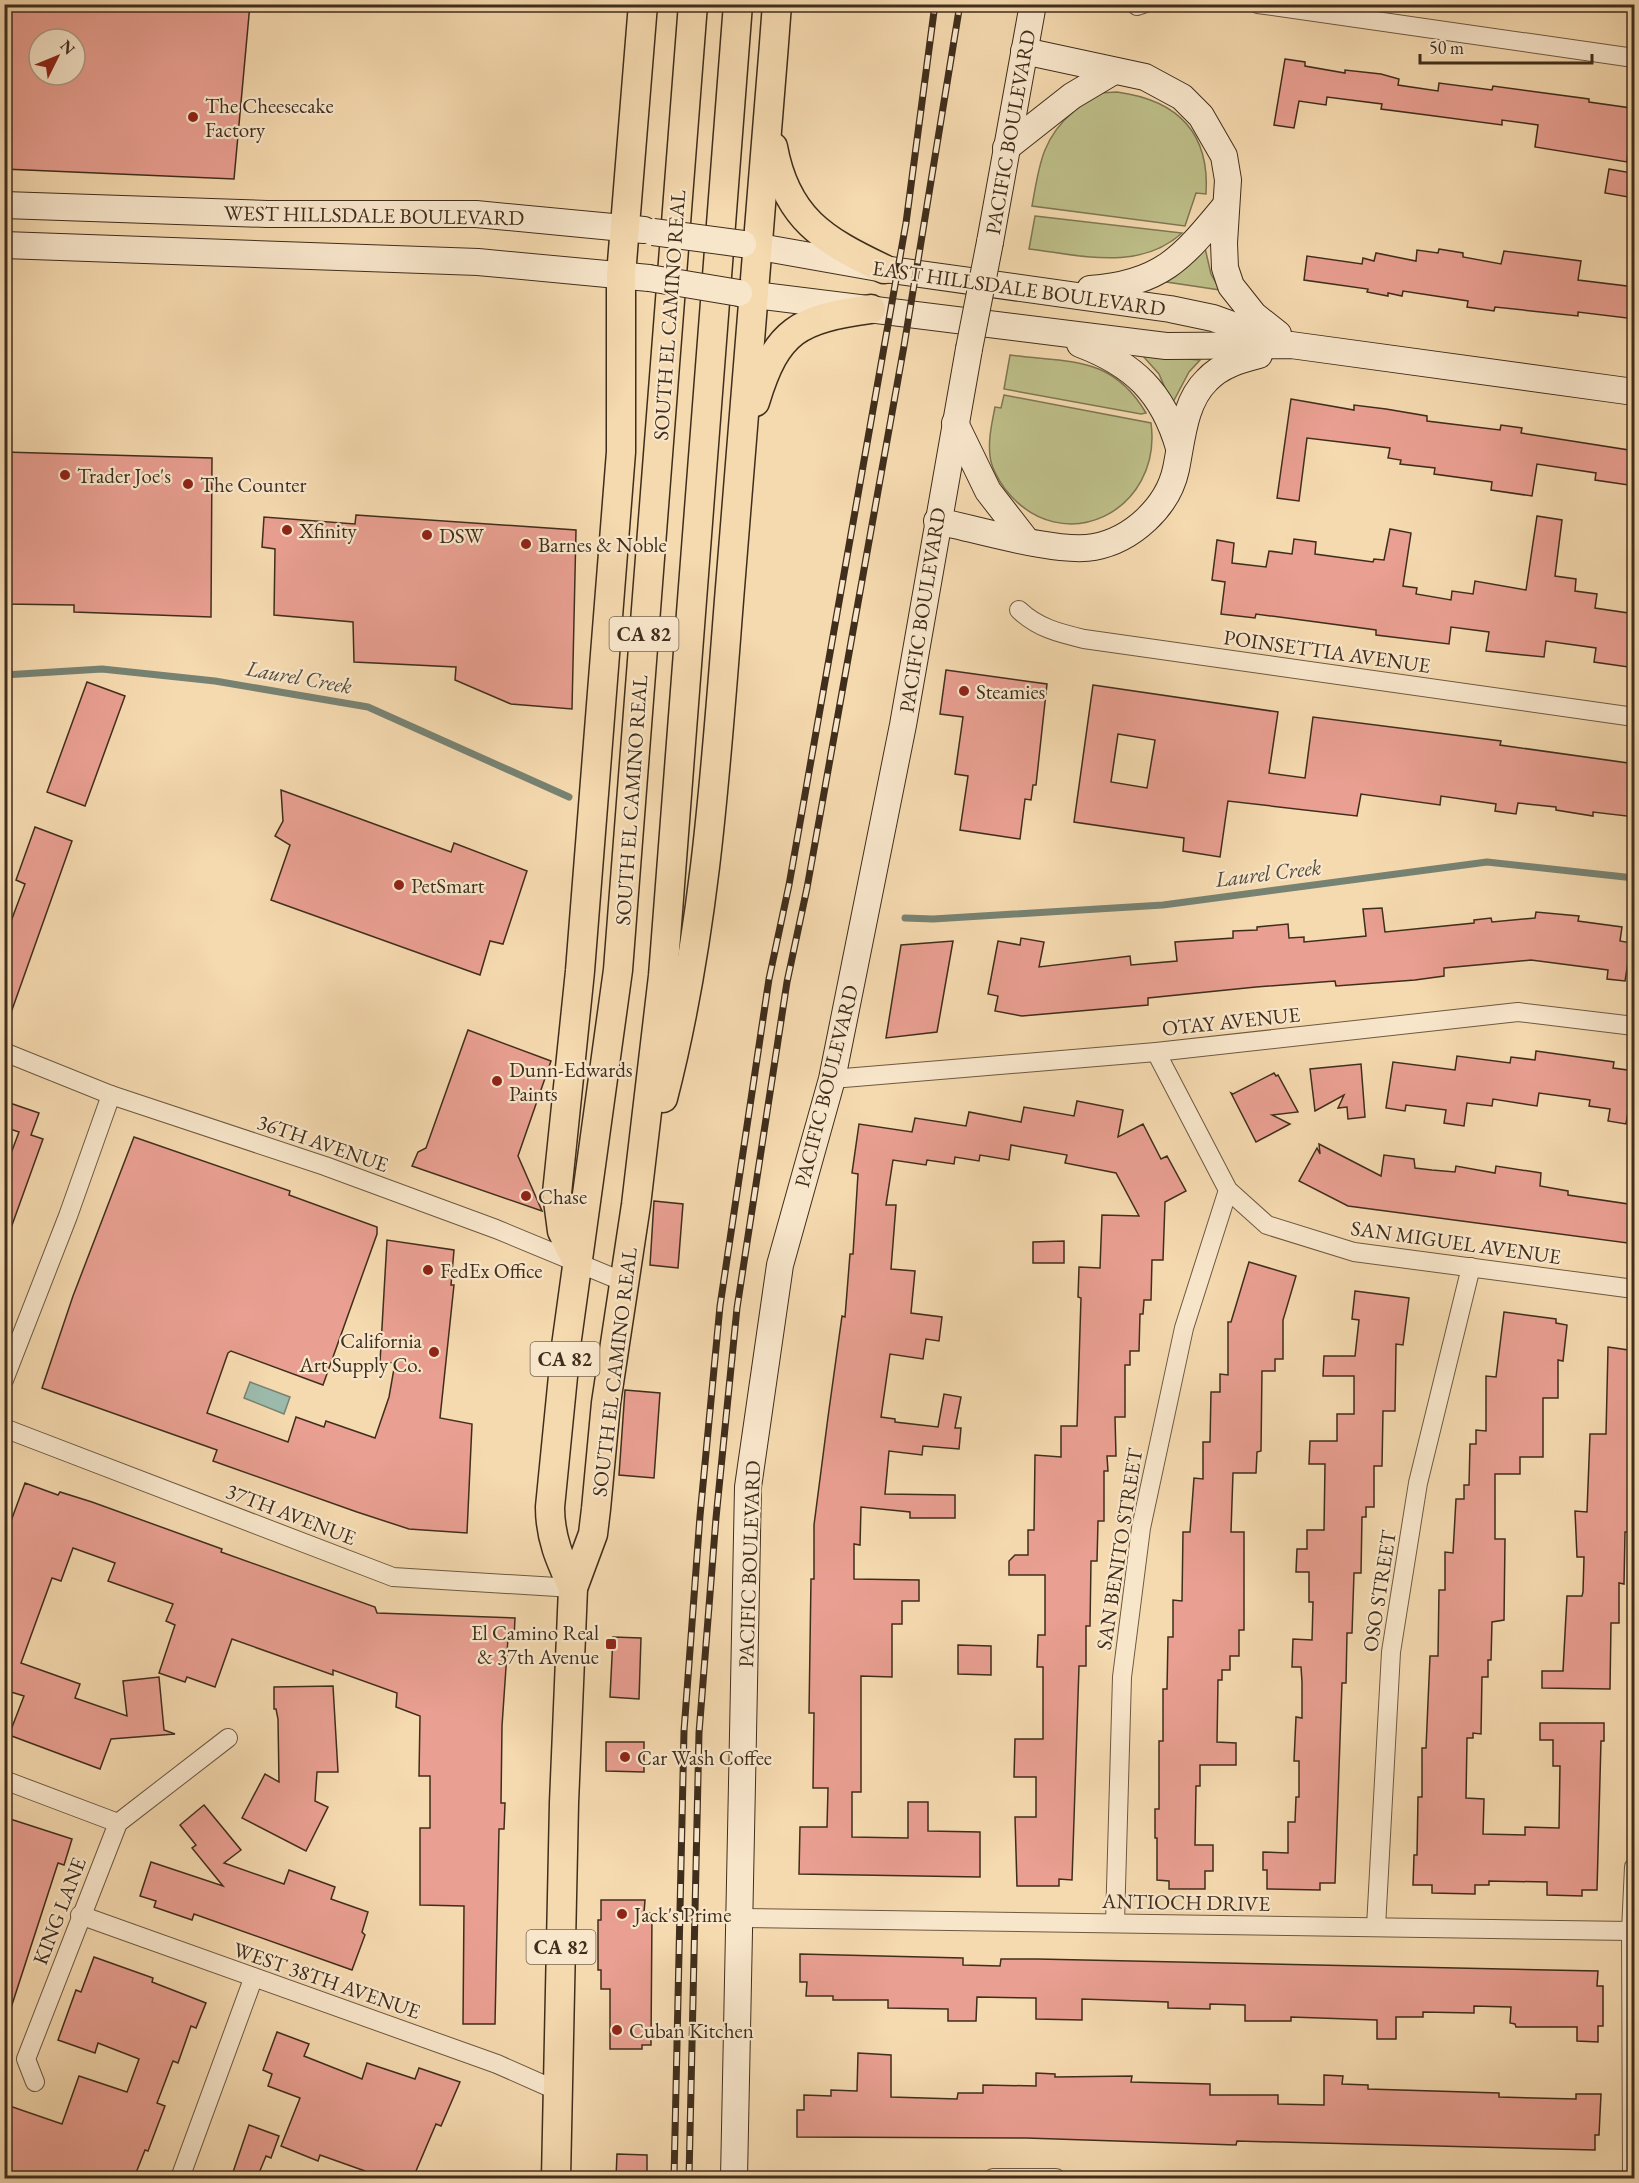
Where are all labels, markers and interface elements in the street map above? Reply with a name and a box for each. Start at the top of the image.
north arrow [27,27,87,87]
street label: PACIFIC BOULEVARD [979,27,1041,236]
scale bar [1420,27,1592,65]
text: N [56,35,80,59]
text: 50 m [1429,36,1464,59]
place label: The Cheesecake Factory [205,92,334,143]
marker: The Cheesecake Factory [186,110,200,124]
street label: SOUTH EL CAMINO REAL [647,188,691,441]
street label: WEST HILLSDALE BOULEVARD [224,199,525,231]
street label: EAST HILLSDALE BOULEVARD [871,254,1167,322]
place label: Trader Joe's [77,462,171,489]
marker: Trader Joe's [58,468,72,482]
place label: The Counter [200,471,307,498]
marker: The Counter [181,477,195,491]
street label: PACIFIC BOULEVARD [892,505,952,715]
place label: Xfinity [298,517,358,544]
place label: DSW [439,522,485,549]
marker: Xfinity [280,523,294,537]
marker: DSW [420,528,434,542]
place label: Barnes & Noble [538,531,667,558]
marker: Barnes & Noble [519,537,533,551]
road number: CA 82 [610,617,678,651]
street label: POINSETTIA AVENUE [1222,623,1432,679]
water label: Laurel Creek [243,653,354,701]
street label: SOUTH EL CAMINO REAL [609,673,653,926]
place label: Steamies [976,678,1046,705]
marker: Steamies [957,684,971,698]
water label: Laurel Creek [1212,852,1323,894]
place label: PetSmart [411,872,485,899]
marker: PetSmart [392,878,406,892]
street label: PACIFIC BOULEVARD [788,982,864,1190]
street label: OTAY AVENUE [1161,1000,1302,1042]
place label: Dunn-Edwards Paints [509,1056,633,1107]
marker: Dunn-Edwards Paints [490,1074,504,1088]
street label: 36TH AVENUE [254,1108,392,1178]
place label: Chase [538,1183,587,1210]
marker: Chase [519,1189,533,1203]
street label: SAN MIGUEL AVENUE [1349,1214,1563,1270]
street label: SOUTH EL CAMINO REAL [585,1245,643,1498]
place label: FedEx Office [440,1257,542,1284]
marker: FedEx Office [421,1263,435,1277]
place label: California Art Supply Co. [298,1327,423,1378]
road number: CA 82 [530,1342,600,1376]
marker: California Art Supply Co. [427,1345,441,1359]
street label: SAN BENITO STREET [1090,1445,1148,1652]
street label: PACIFIC BOULEVARD [732,1460,766,1668]
street label: 37TH AVENUE [222,1477,360,1551]
street label: OSO STREET [1356,1527,1402,1654]
place label: El Camino Real & 37th Avenue [471,1619,599,1670]
marker: El Camino Real & 37th Avenue [604,1637,618,1651]
place label: Car Wash Coffee [637,1744,772,1771]
marker: Car Wash Coffee [618,1750,632,1764]
street label: KING LANE [26,1853,92,1969]
street label: ANTIOCH DRIVE [1101,1887,1271,1917]
place label: Jack's Prime [632,1901,731,1928]
marker: Jack's Prime [615,1907,629,1921]
road number: CA 82 [526,1930,596,1964]
street label: WEST 38TH AVENUE [230,1935,424,2025]
place label: Cuban Kitchen [629,2017,754,2044]
marker: Cuban Kitchen [610,2023,624,2037]

